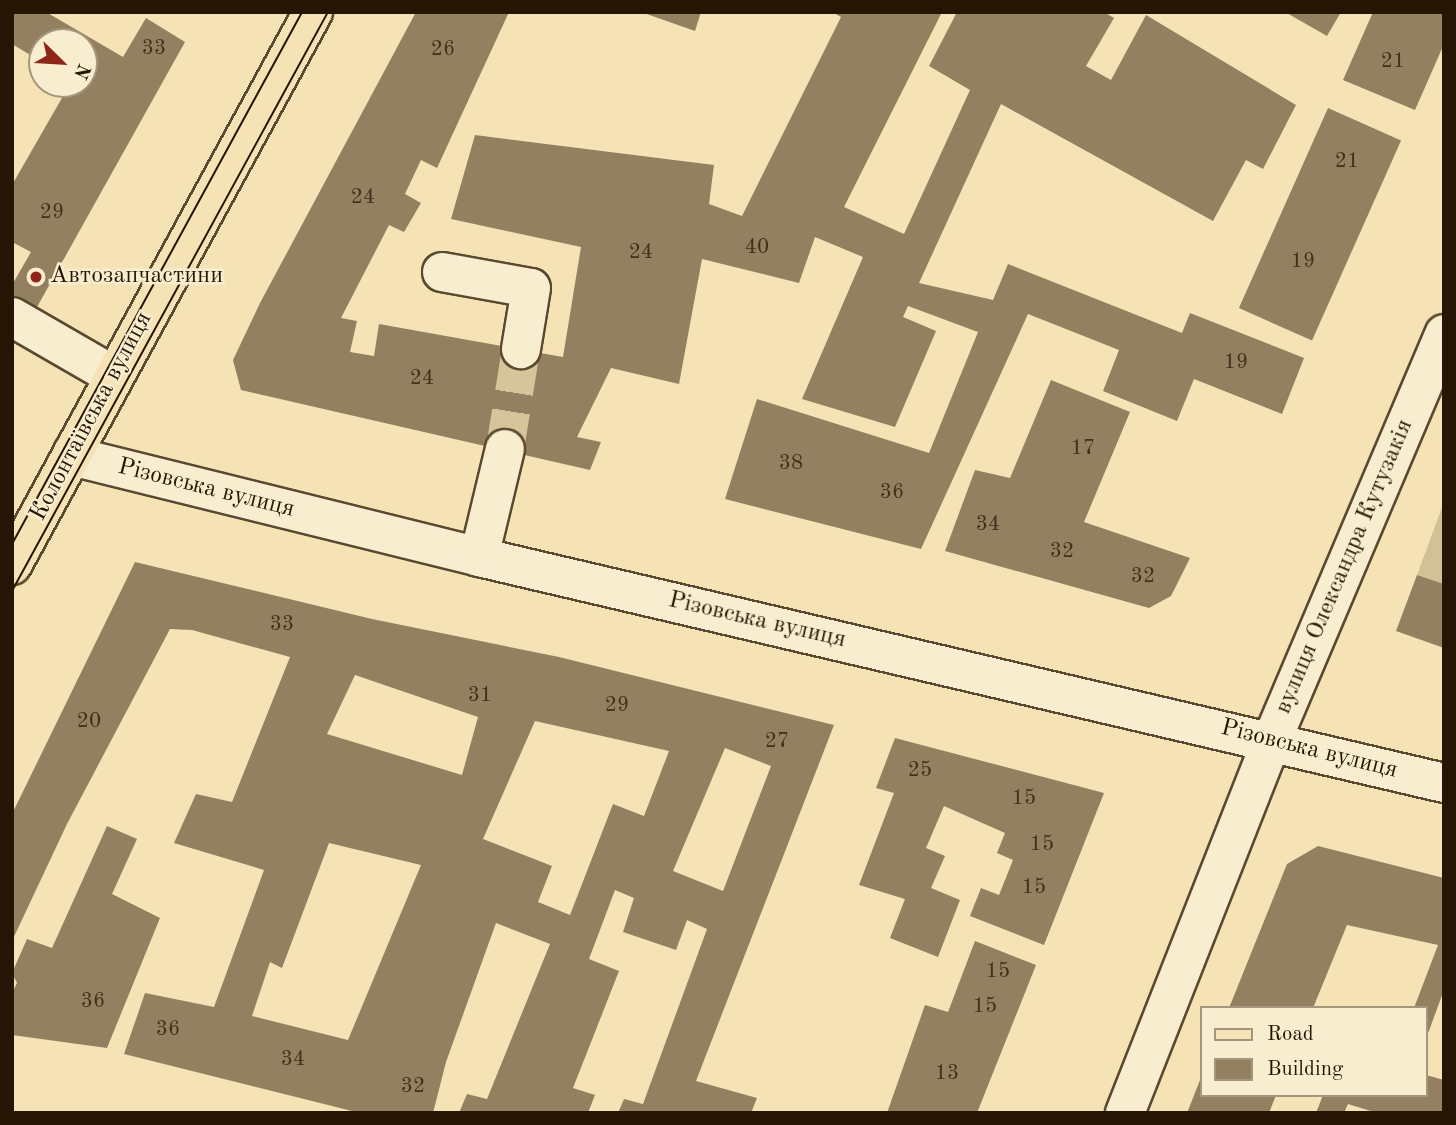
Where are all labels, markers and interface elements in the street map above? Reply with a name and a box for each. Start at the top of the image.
north arrow [28,28,98,98]
house number: 33 [142,36,166,62]
house number: 26 [431,37,455,63]
house number: 21 [1381,49,1405,75]
text: N [69,60,92,81]
house number: 21 [1335,149,1359,175]
house number: 24 [351,185,375,211]
house number: 29 [40,200,64,226]
house number: 40 [745,235,769,261]
house number: 24 [629,240,653,266]
house number: 19 [1291,249,1315,275]
place label: Автозапчастини [50,263,223,291]
marker: Автозапчастини [28,269,44,285]
street label: Колонтаївська вулиця [25,308,159,526]
house number: 19 [1224,350,1248,376]
house number: 24 [410,366,434,392]
street label: вулиця Олександра Кутузакія [1270,415,1420,719]
house number: 17 [1071,436,1095,462]
house number: 38 [779,451,803,477]
street label: Різовська вулиця [115,453,297,525]
house number: 36 [880,480,904,506]
house number: 34 [976,512,1000,538]
house number: 32 [1050,539,1074,565]
house number: 32 [1131,564,1155,590]
street label: Різовська вулиця [665,587,849,655]
house number: 33 [270,612,294,638]
house number: 31 [468,683,492,709]
house number: 29 [605,693,629,719]
house number: 20 [77,709,101,735]
street label: Різовська вулиця [1218,714,1400,786]
house number: 27 [765,729,789,755]
house number: 25 [908,758,932,784]
house number: 15 [1012,786,1036,812]
house number: 15 [1030,832,1054,858]
house number: 15 [1022,875,1046,901]
house number: 15 [986,959,1010,985]
house number: 36 [81,989,105,1015]
house number: 15 [973,994,997,1020]
legend [1200,1006,1428,1097]
house number: 36 [156,1017,180,1043]
text: Road [1267,1024,1314,1045]
house number: 34 [281,1047,305,1073]
text: Building [1267,1059,1343,1080]
house number: 13 [935,1061,959,1087]
house number: 32 [401,1074,425,1100]

